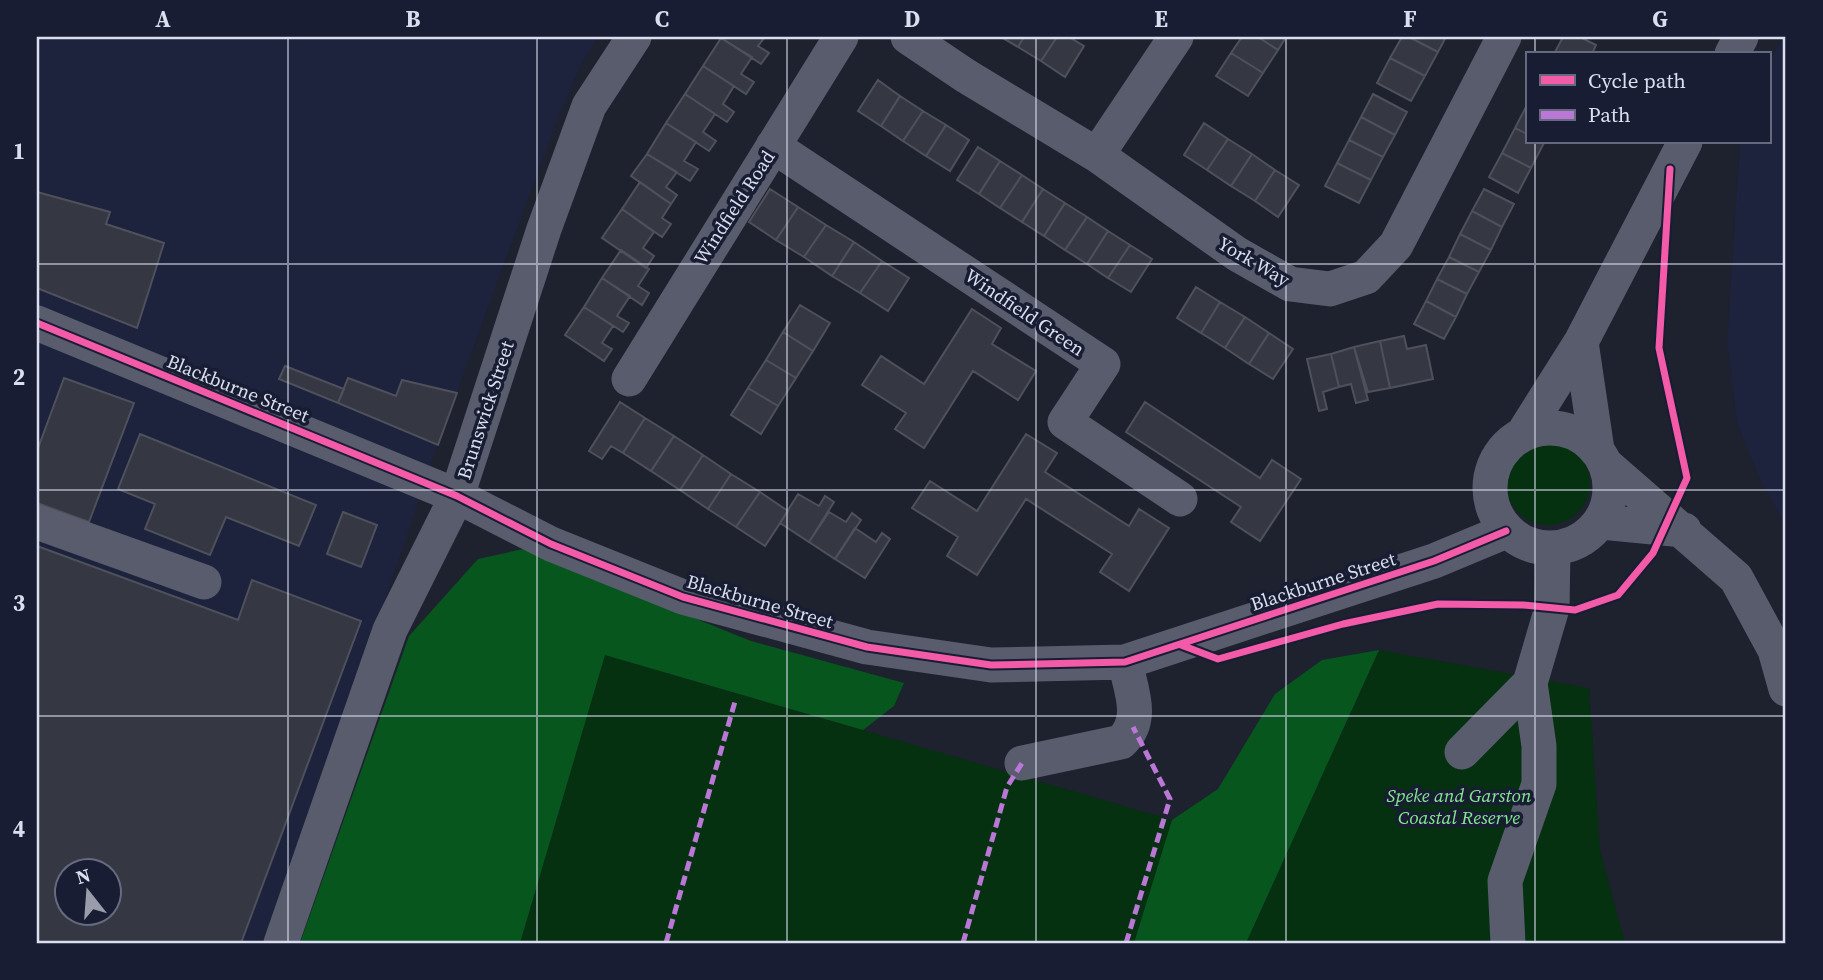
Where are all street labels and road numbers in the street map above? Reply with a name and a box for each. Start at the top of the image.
street label: Windfield Road [687,145,781,269]
street label: York Way [1213,230,1295,292]
street label: Windfield Green [960,262,1090,362]
street label: Brunswick Street [450,337,520,483]
street label: Blackburne Street [163,348,314,429]
street label: Blackburne Street [1247,545,1400,617]
street label: Blackburne Street [684,568,837,635]

